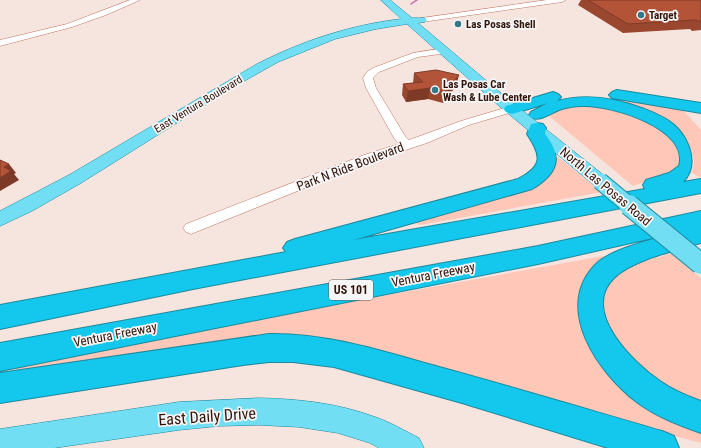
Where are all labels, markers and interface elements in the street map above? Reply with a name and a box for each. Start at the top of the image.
place label: Target [649,9,678,22]
marker: Target [636,10,646,20]
place label: Las Posas Shell [466,18,536,31]
marker: Las Posas Shell [453,19,463,29]
street label: East Ventura Boulevard [152,73,245,136]
place label: Las Posas Car Wash & Lube Center [443,78,532,104]
marker: Las Posas Car Wash & Lube Center [430,85,440,95]
street label: Park N Ride Boulevard [295,139,406,194]
street label: North Las Posas Road [557,144,654,229]
street label: Ventura Freeway [390,259,477,290]
road number: US 101 [329,280,373,300]
street label: Ventura Freeway [72,319,159,350]
street label: East Daily Drive [158,404,256,429]

